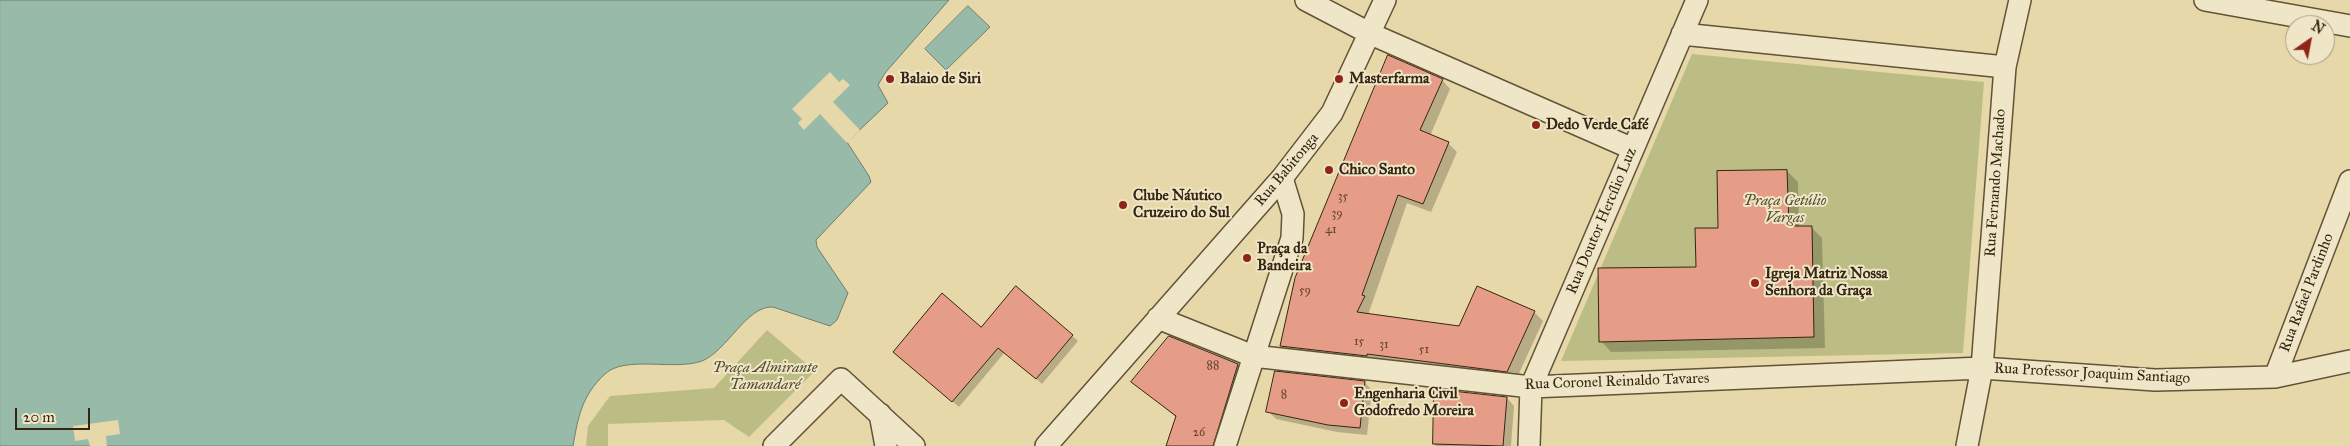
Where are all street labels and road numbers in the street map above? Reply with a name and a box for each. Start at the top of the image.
street label: Rua Fernando Machado [1982,108,2010,258]
street label: Rua Babitonga [1251,130,1323,210]
street label: Rua Doutor Hercílio Luz [1563,145,1641,297]
street label: Rua Rafael Pardinho [2276,231,2338,355]
street label: Rua Professor Joaquim Santiago [1993,360,2191,388]
street label: Rua Coronel Reinaldo Tavares [1524,370,1710,394]

